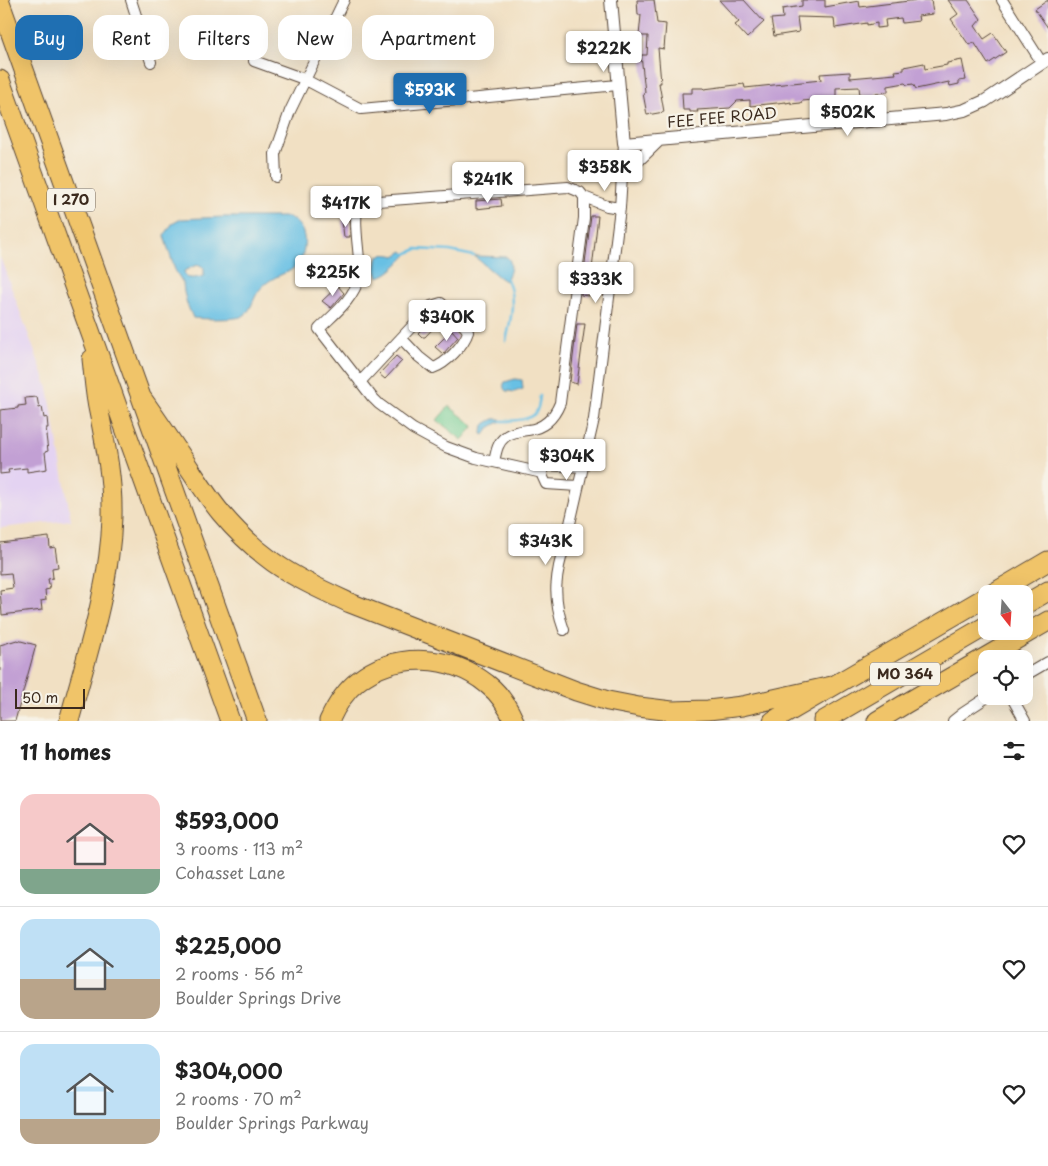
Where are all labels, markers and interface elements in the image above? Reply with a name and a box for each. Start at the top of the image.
chip: Buy [15,15,83,60]
chip: Rent [93,15,169,60]
chip: Filters [179,15,268,60]
chip: New [278,15,352,60]
chip: Apartment [362,15,494,60]
pin: $222K [569,30,639,73]
text: $222K [577,35,631,59]
pin: $593K [395,72,465,115]
text: $593K [404,77,456,101]
pin: $502K [813,94,883,137]
text: $502K [821,99,875,123]
street label: FEE FEE ROAD [666,100,778,133]
pin: $358K [570,150,640,192]
text: $358K [579,154,632,178]
pin: $241K [453,162,523,204]
text: $241K [463,166,513,190]
pin: $417K [311,186,381,228]
road number: I 270 [47,188,95,212]
text: $417K [321,190,371,214]
pin: $225K [298,254,368,297]
text: $225K [306,259,360,283]
pin: $333K [561,262,631,304]
text: $333K [569,266,623,290]
pin: $340K [412,300,482,342]
text: $340K [420,304,474,328]
pin: $304K [532,438,602,481]
text: $304K [540,443,594,467]
pin: $343K [511,524,581,566]
text: $343K [519,528,573,552]
north arrow [978,585,1032,640]
map controls [978,585,1033,705]
button: locate [978,650,1033,705]
road number: MO 364 [870,662,940,686]
scale bar [15,686,85,709]
text: 50 m [22,687,58,708]
text: 11 homes [20,735,111,767]
icon: filters [1000,737,1028,765]
text: $593,000 [175,804,279,836]
icon: home [60,814,120,874]
icon: heart [1000,830,1028,858]
text: 3 rooms · 113 m² [175,836,303,860]
text: Cohasset Lane [175,860,286,884]
text: $225,000 [175,929,281,961]
icon: home [60,939,120,999]
icon: heart [1000,955,1028,983]
text: 2 rooms · 56 m² [175,961,304,985]
text: Boulder Springs Drive [175,985,341,1009]
text: $304,000 [175,1054,283,1086]
icon: home [60,1064,120,1124]
icon: heart [1000,1080,1028,1108]
text: 2 rooms · 70 m² [175,1086,302,1110]
text: Boulder Springs Parkway [175,1110,369,1134]

